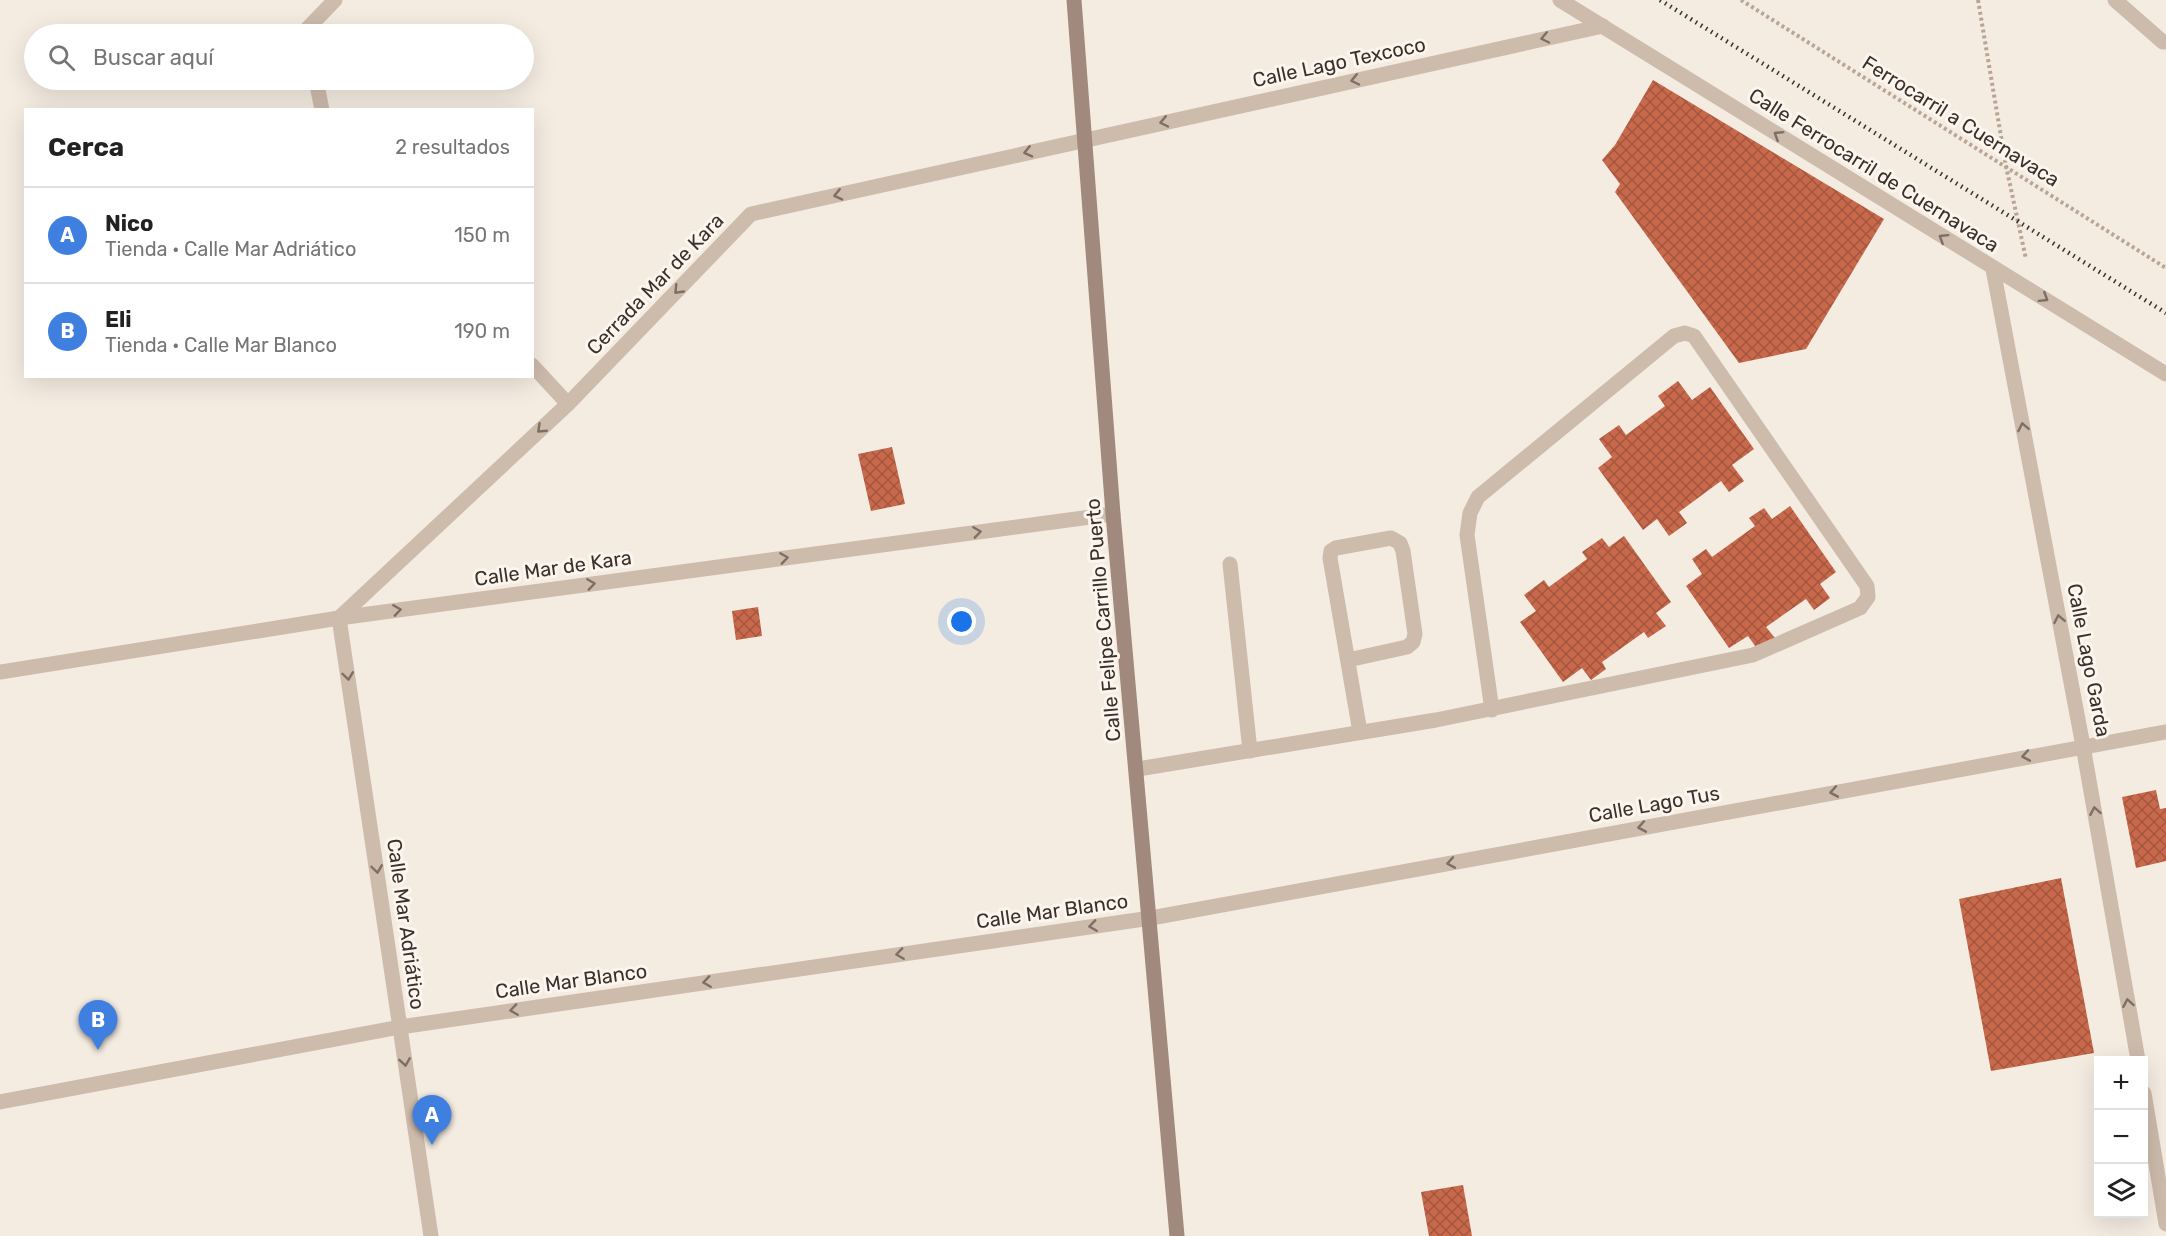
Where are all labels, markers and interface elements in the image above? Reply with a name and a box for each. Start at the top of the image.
search box [24,24,534,90]
one-way arrow [1541,31,1551,44]
street label: Calle Lago Texcoco [1250,32,1428,92]
icon: search [45,41,78,74]
text: Buscar aquí [93,44,214,71]
street label: Ferrocarril a Cuernavaca [1858,50,2064,192]
one-way arrow [1350,73,1360,86]
street label: Calle Ferrocarril de Cuernavaca [1745,83,2003,257]
one-way arrow [1160,115,1170,128]
one-way arrow [1774,130,1784,142]
text: Cerca [48,132,124,163]
text: 2 resultados [395,135,510,159]
one-way arrow [1024,145,1034,158]
one-way arrow [833,188,843,201]
street label: Cerrada Mar de Kara [581,208,729,360]
text: Nico [105,210,154,237]
text: A [60,223,75,247]
text: 150 m [454,223,510,247]
one-way arrow [1939,233,1949,245]
text: Tienda · Calle Mar Adriático [105,237,356,261]
one-way arrow [674,283,685,294]
one-way arrow [2037,291,2048,302]
text: Eli [105,306,132,333]
text: B [60,319,75,343]
text: 190 m [454,319,510,343]
text: Tienda · Calle Mar Blanco [105,333,337,357]
one-way arrow [537,422,547,433]
one-way arrow [2017,423,2030,433]
street label: Calle Felipe Carrillo Puerto [1080,497,1126,743]
one-way arrow [972,526,982,539]
street label: Calle Mar de Kara [473,545,633,591]
one-way arrow [779,552,788,565]
one-way arrow [586,578,595,591]
street label: Calle Lago Garda [2062,581,2116,739]
one-way arrow [393,604,402,617]
your location [947,607,976,636]
one-way arrow [2053,614,2066,624]
one-way arrow [341,671,353,680]
one-way arrow [2021,749,2031,762]
street label: Calle Lago Tus [1587,781,1721,827]
one-way arrow [1829,785,1839,798]
one-way arrow [2089,806,2101,815]
one-way arrow [1638,820,1648,833]
street label: Calle Mar Adriático [382,837,430,1011]
one-way arrow [1446,856,1455,868]
one-way arrow [370,864,382,873]
street label: Calle Mar Blanco [975,888,1129,934]
one-way arrow [1088,920,1097,932]
one-way arrow [895,948,904,960]
street label: Calle Mar Blanco [494,958,648,1004]
one-way arrow [702,976,711,988]
one-way arrow [2122,998,2135,1008]
pin: B [78,1000,118,1050]
one-way arrow [509,1004,518,1016]
map controls [2094,1056,2148,1218]
button: + [2094,1056,2148,1110]
one-way arrow [399,1057,411,1066]
pin: A [412,1096,452,1145]
button: − [2094,1110,2148,1164]
button: layers [2094,1164,2148,1218]

